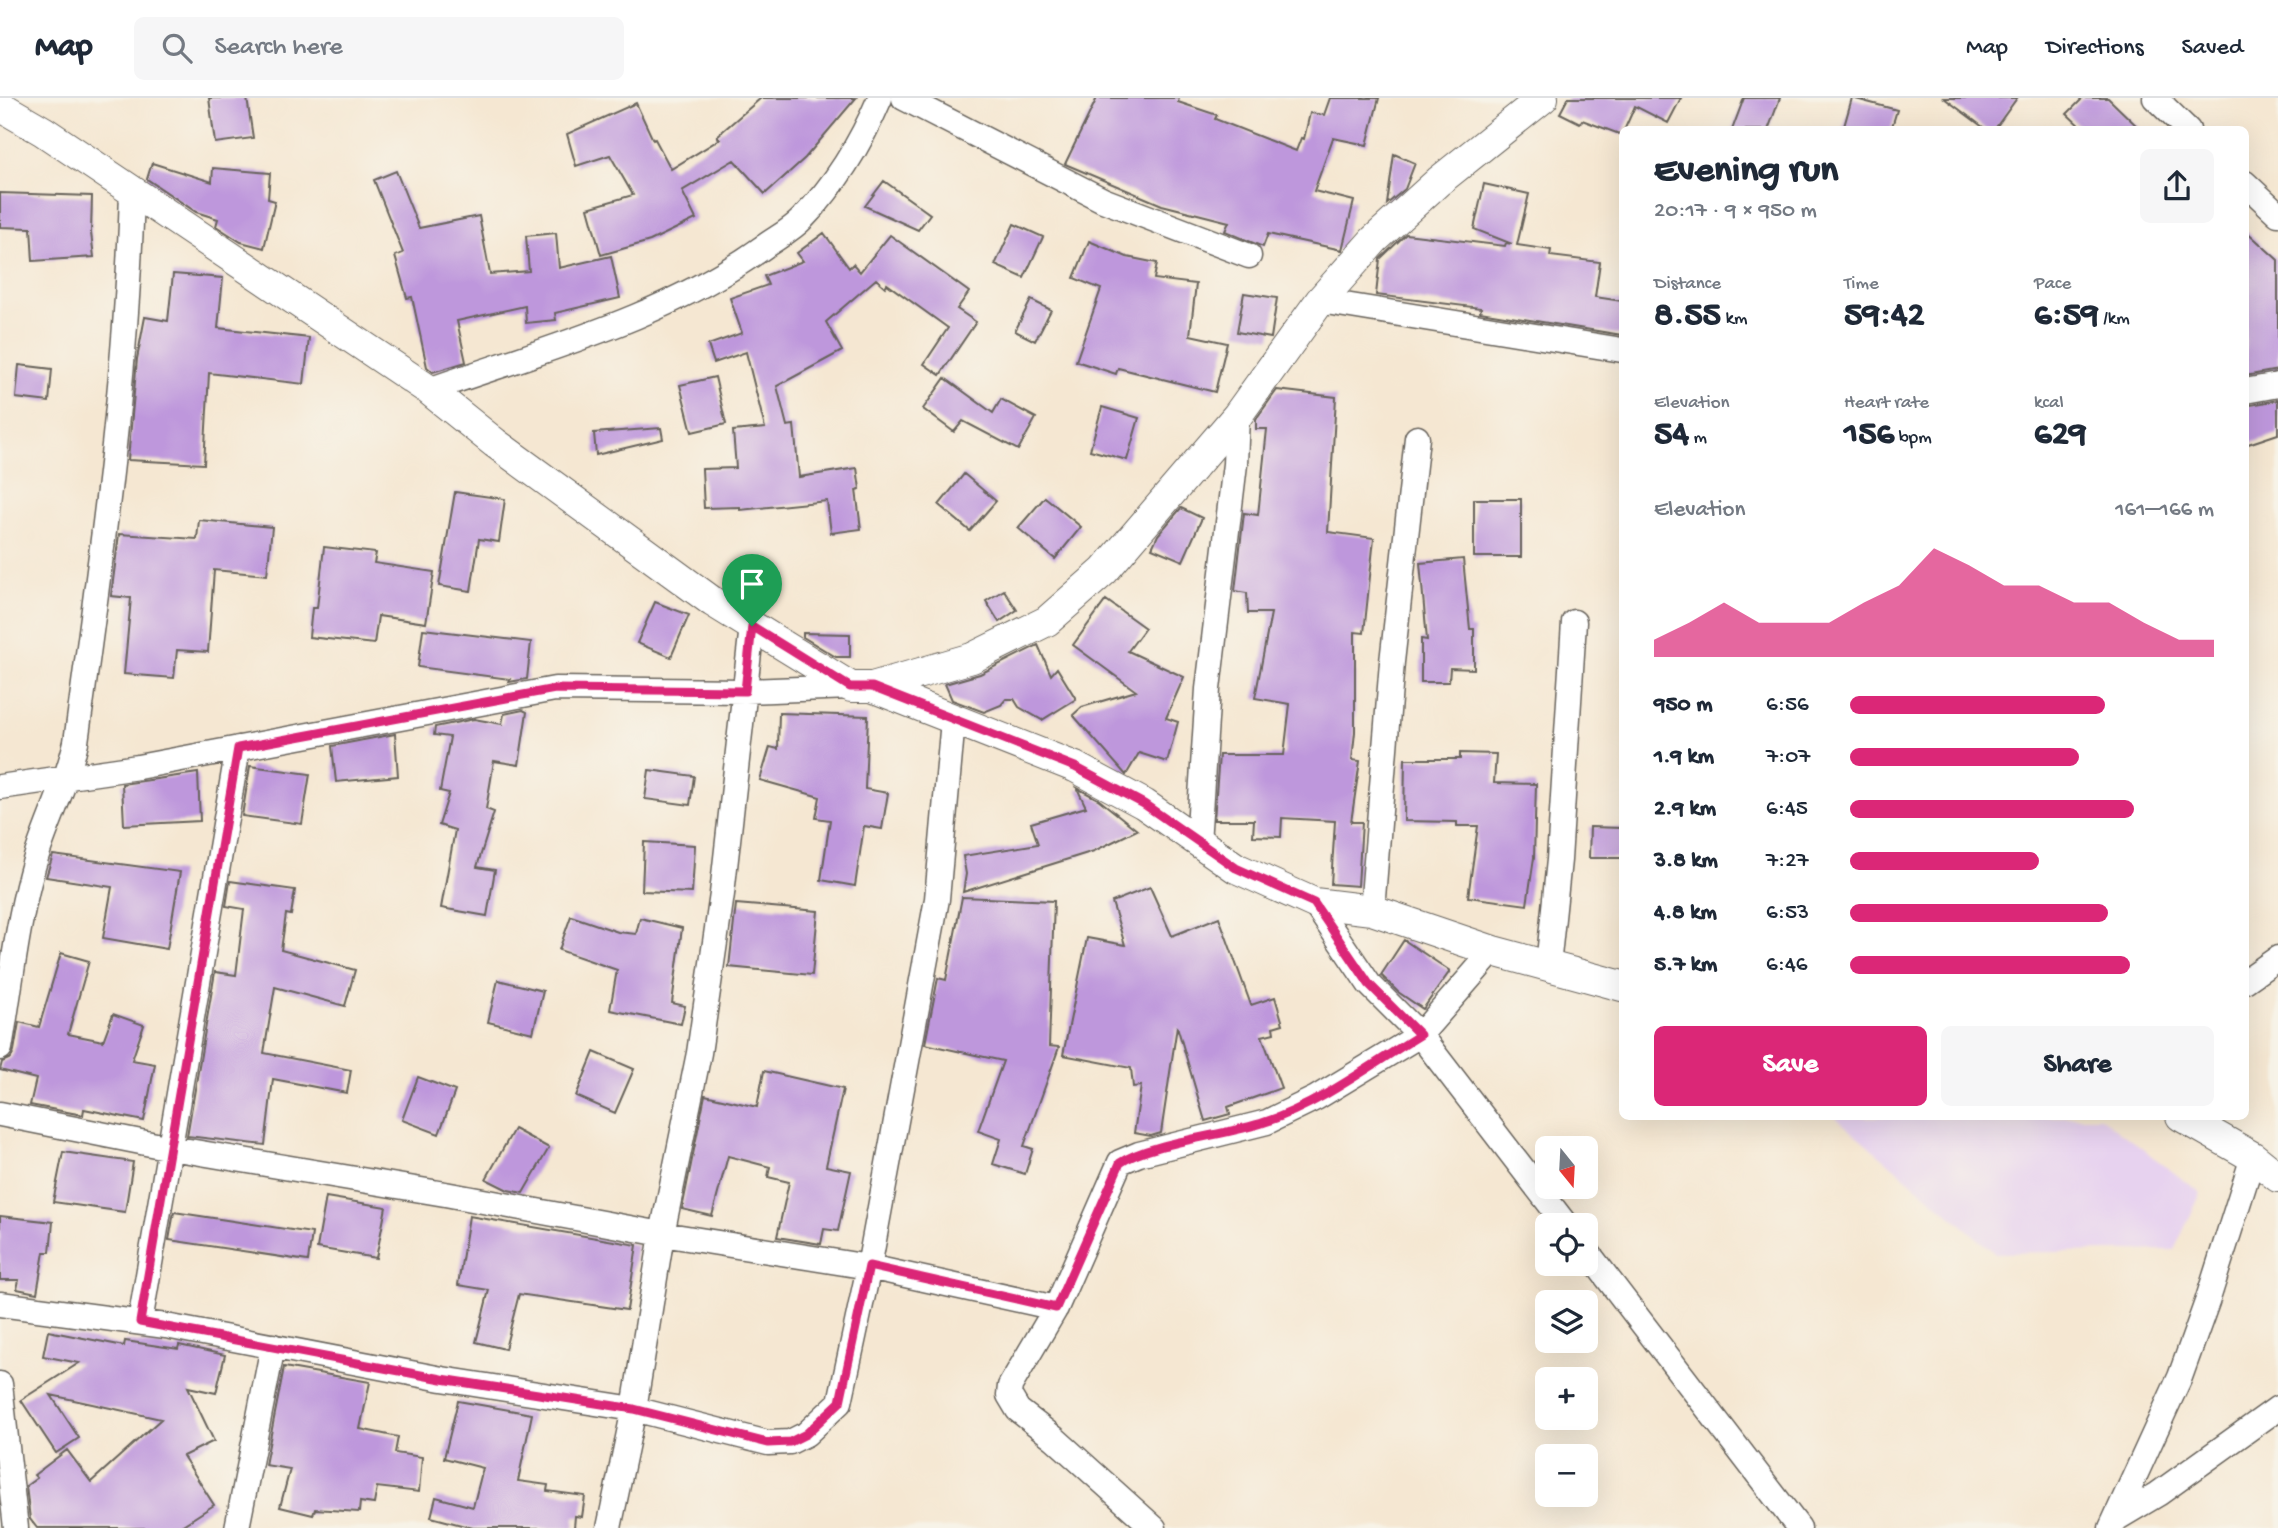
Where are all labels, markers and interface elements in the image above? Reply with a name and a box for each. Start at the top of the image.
search box [134,17,624,80]
text: Map [35,29,92,67]
icon: search [158,29,196,67]
text: Search here [214,33,343,64]
text: Map [1966,34,2008,63]
text: Directions [2046,34,2144,63]
text: Saved [2182,34,2243,63]
button: share [2140,149,2214,223]
text: Evening run [1654,150,1838,194]
text: 20:17 · 9 × 950 m [1654,198,1817,225]
text: Distance [1654,273,1721,296]
text: Time [1844,273,1879,296]
text: Pace [2034,273,2071,296]
text: 8.55 [1654,296,1721,337]
text: 59:42 [1844,296,1925,337]
text: 6:59 [2034,296,2099,337]
text: km [1721,308,1747,331]
text: /km [2099,308,2130,331]
text: Elevation [1654,392,1730,415]
text: Heart rate [1844,392,1929,415]
text: kcal [2034,392,2064,415]
text: 54 [1654,415,1689,456]
text: 156 [1844,415,1894,456]
text: 629 [2034,415,2086,456]
text: m [1689,427,1707,450]
text: bpm [1894,427,1932,450]
text: Elevation [1654,497,1745,524]
text: 161–166 m [2115,497,2214,524]
pin [722,554,782,626]
icon: arrive [733,565,771,603]
text: 950 m [1654,692,1712,719]
text: 6:56 [1766,692,1809,719]
text: 1.9 km [1654,744,1714,771]
text: 7:07 [1766,744,1810,771]
text: 2.9 km [1654,796,1716,823]
text: 6:45 [1766,796,1808,823]
text: 3.8 km [1654,848,1718,875]
text: 7:27 [1766,848,1808,875]
text: 4.8 km [1654,900,1717,927]
text: 6:53 [1766,900,1809,927]
text: 5.7 km [1654,952,1717,979]
text: 6:46 [1766,952,1807,979]
button: Save [1654,1026,1927,1106]
button: Share [1941,1026,2214,1106]
north arrow [1535,1136,1598,1199]
map controls [1535,1136,1598,1507]
button: locate [1535,1213,1598,1276]
button: layers [1535,1290,1598,1353]
button: + [1535,1367,1598,1430]
button: − [1535,1444,1598,1507]

